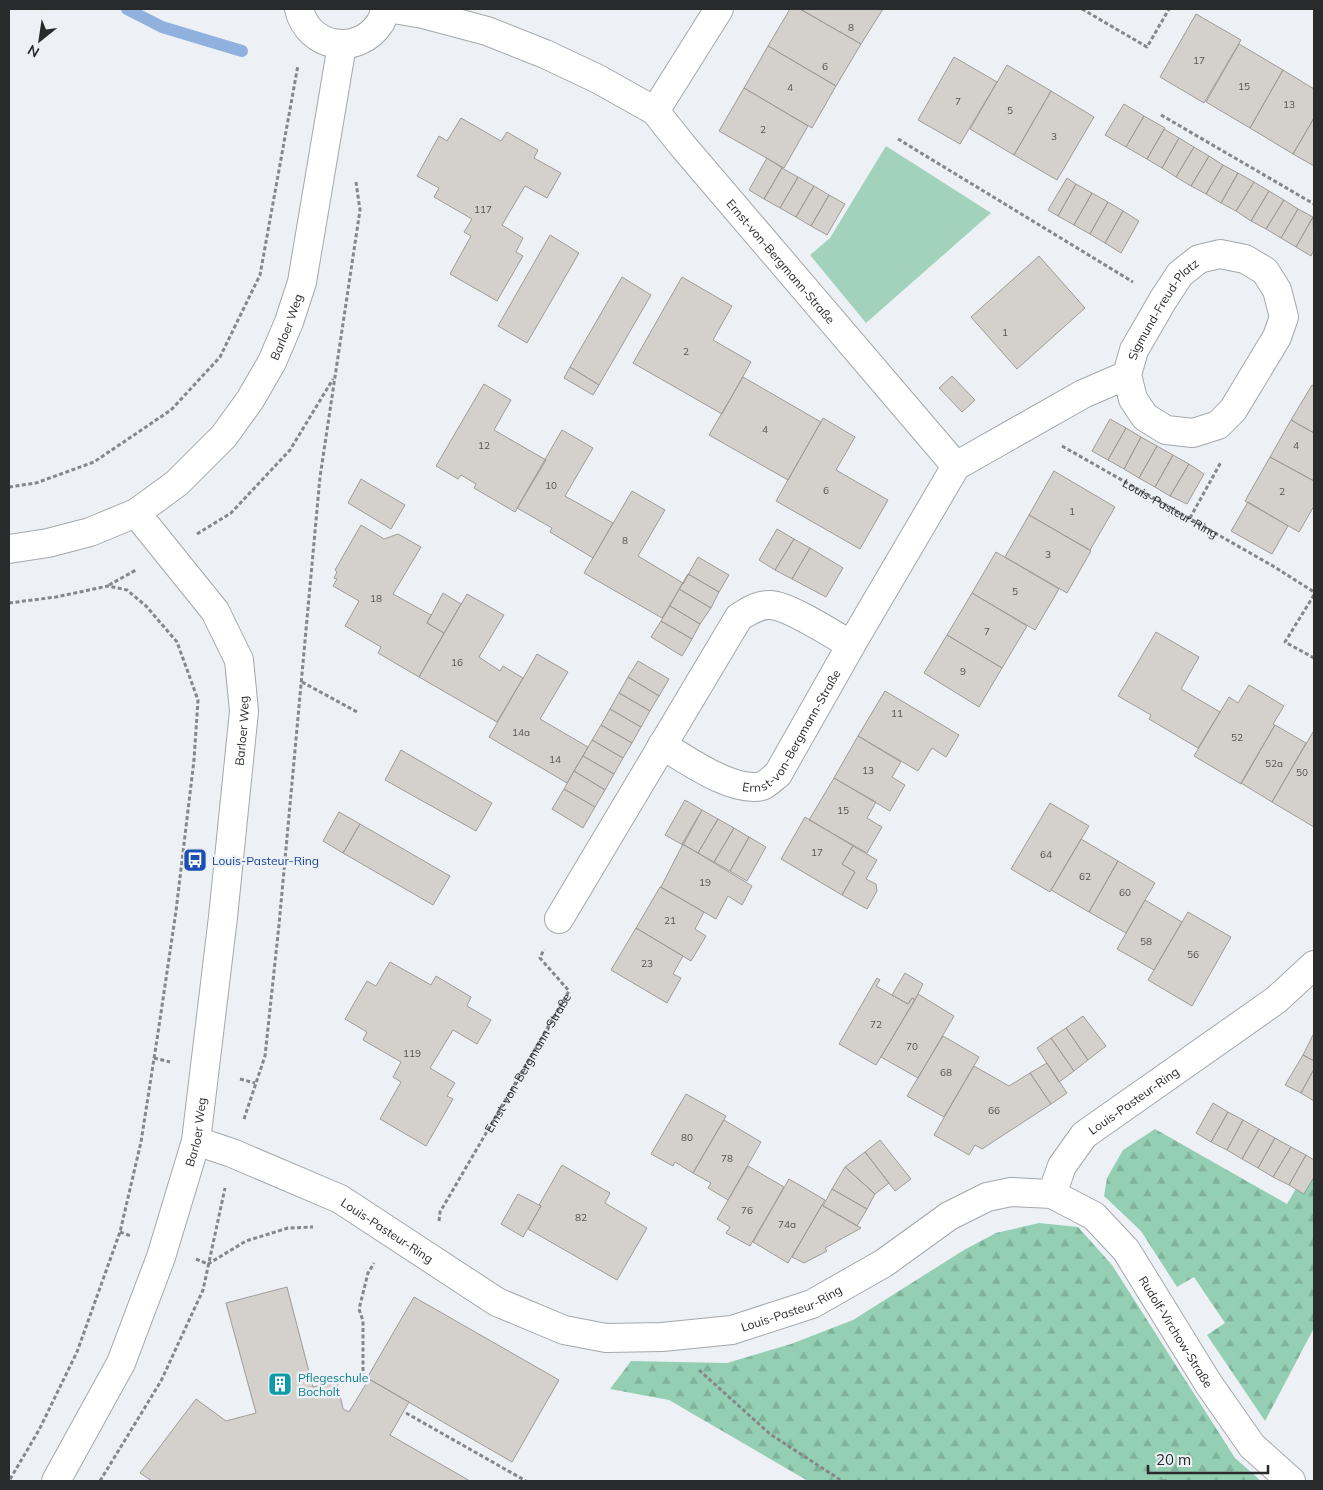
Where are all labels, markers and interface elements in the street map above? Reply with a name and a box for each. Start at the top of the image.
north arrow [15,15,65,65]
house number: 8 [848,21,854,34]
text: N [24,41,43,62]
house number: 17 [1193,54,1205,67]
house number: 6 [822,60,828,73]
house number: 15 [1238,80,1250,93]
house number: 4 [787,81,793,94]
house number: 7 [955,95,961,108]
house number: 13 [1283,98,1295,111]
house number: 5 [1007,104,1013,117]
house number: 2 [760,123,766,136]
house number: 3 [1051,130,1057,143]
street label: Ernst-von-Bergmann-Straße [724,196,838,326]
house number: 117 [474,203,492,216]
street label: Sigmund-Freud-Platz [1124,255,1201,361]
street label: Barloer Weg [266,292,305,362]
house number: 1 [1002,326,1008,339]
house number: 2 [683,345,689,358]
house number: 4 [762,423,768,436]
house number: 12 [478,439,490,452]
house number: 4 [1293,439,1299,452]
street label: Louis-Pasteur-Ring [1120,475,1221,541]
house number: 10 [545,479,557,492]
house number: 6 [823,484,829,497]
house number: 2 [1279,485,1285,498]
house number: 1 [1069,505,1075,518]
house number: 8 [622,534,628,547]
house number: 3 [1045,548,1051,561]
house number: 5 [1012,585,1018,598]
house number: 18 [370,592,382,605]
house number: 7 [984,625,990,638]
house number: 16 [451,656,463,669]
house number: 9 [960,665,966,678]
street label: Ernst-von-Bergmann-Straße [741,667,843,795]
street label: Barloer Weg [231,695,252,766]
house number: 11 [891,707,903,720]
house number: 14a [512,726,530,739]
house number: 52 [1231,731,1243,744]
house number: 14 [549,753,561,766]
house number: 52a [1265,757,1283,770]
house number: 13 [862,764,874,777]
house number: 50 [1296,766,1308,779]
house number: 15 [837,804,849,817]
house number: 17 [811,846,823,859]
bus stop icon: Louis-Pasteur-Ring [182,847,208,873]
house number: 64 [1040,848,1052,861]
place label: Louis-Pasteur-Ring [212,853,319,868]
house number: 62 [1079,870,1091,883]
house number: 19 [699,876,711,889]
house number: 60 [1119,886,1131,899]
house number: 21 [664,914,676,927]
house number: 58 [1140,935,1152,948]
house number: 56 [1187,948,1199,961]
house number: 23 [641,957,653,970]
street label: Ernst-von-Bergmann-Straße [481,990,574,1135]
house number: 72 [870,1018,882,1031]
house number: 70 [906,1040,918,1053]
house number: 119 [403,1047,421,1060]
street label: Louis-Pasteur-Ring [1085,1063,1181,1137]
house number: 68 [940,1066,952,1079]
street label: Barloer Weg [181,1097,209,1168]
house number: 66 [988,1104,1000,1117]
house number: 80 [681,1131,693,1144]
house number: 78 [721,1152,733,1165]
street label: Louis-Pasteur-Ring [338,1194,436,1266]
house number: 76 [741,1204,753,1217]
house number: 82 [575,1211,587,1224]
house number: 74a [778,1218,796,1231]
street label: Rudolf-Virchow-Straße [1136,1273,1216,1390]
street label: Louis-Pasteur-Ring [739,1281,844,1334]
place label: Pflegeschule Bocholt [298,1370,368,1399]
building icon: Pflegeschule Bocholt [267,1371,293,1397]
scale bar [1148,1442,1268,1474]
text: 20 m [1156,1450,1191,1469]

